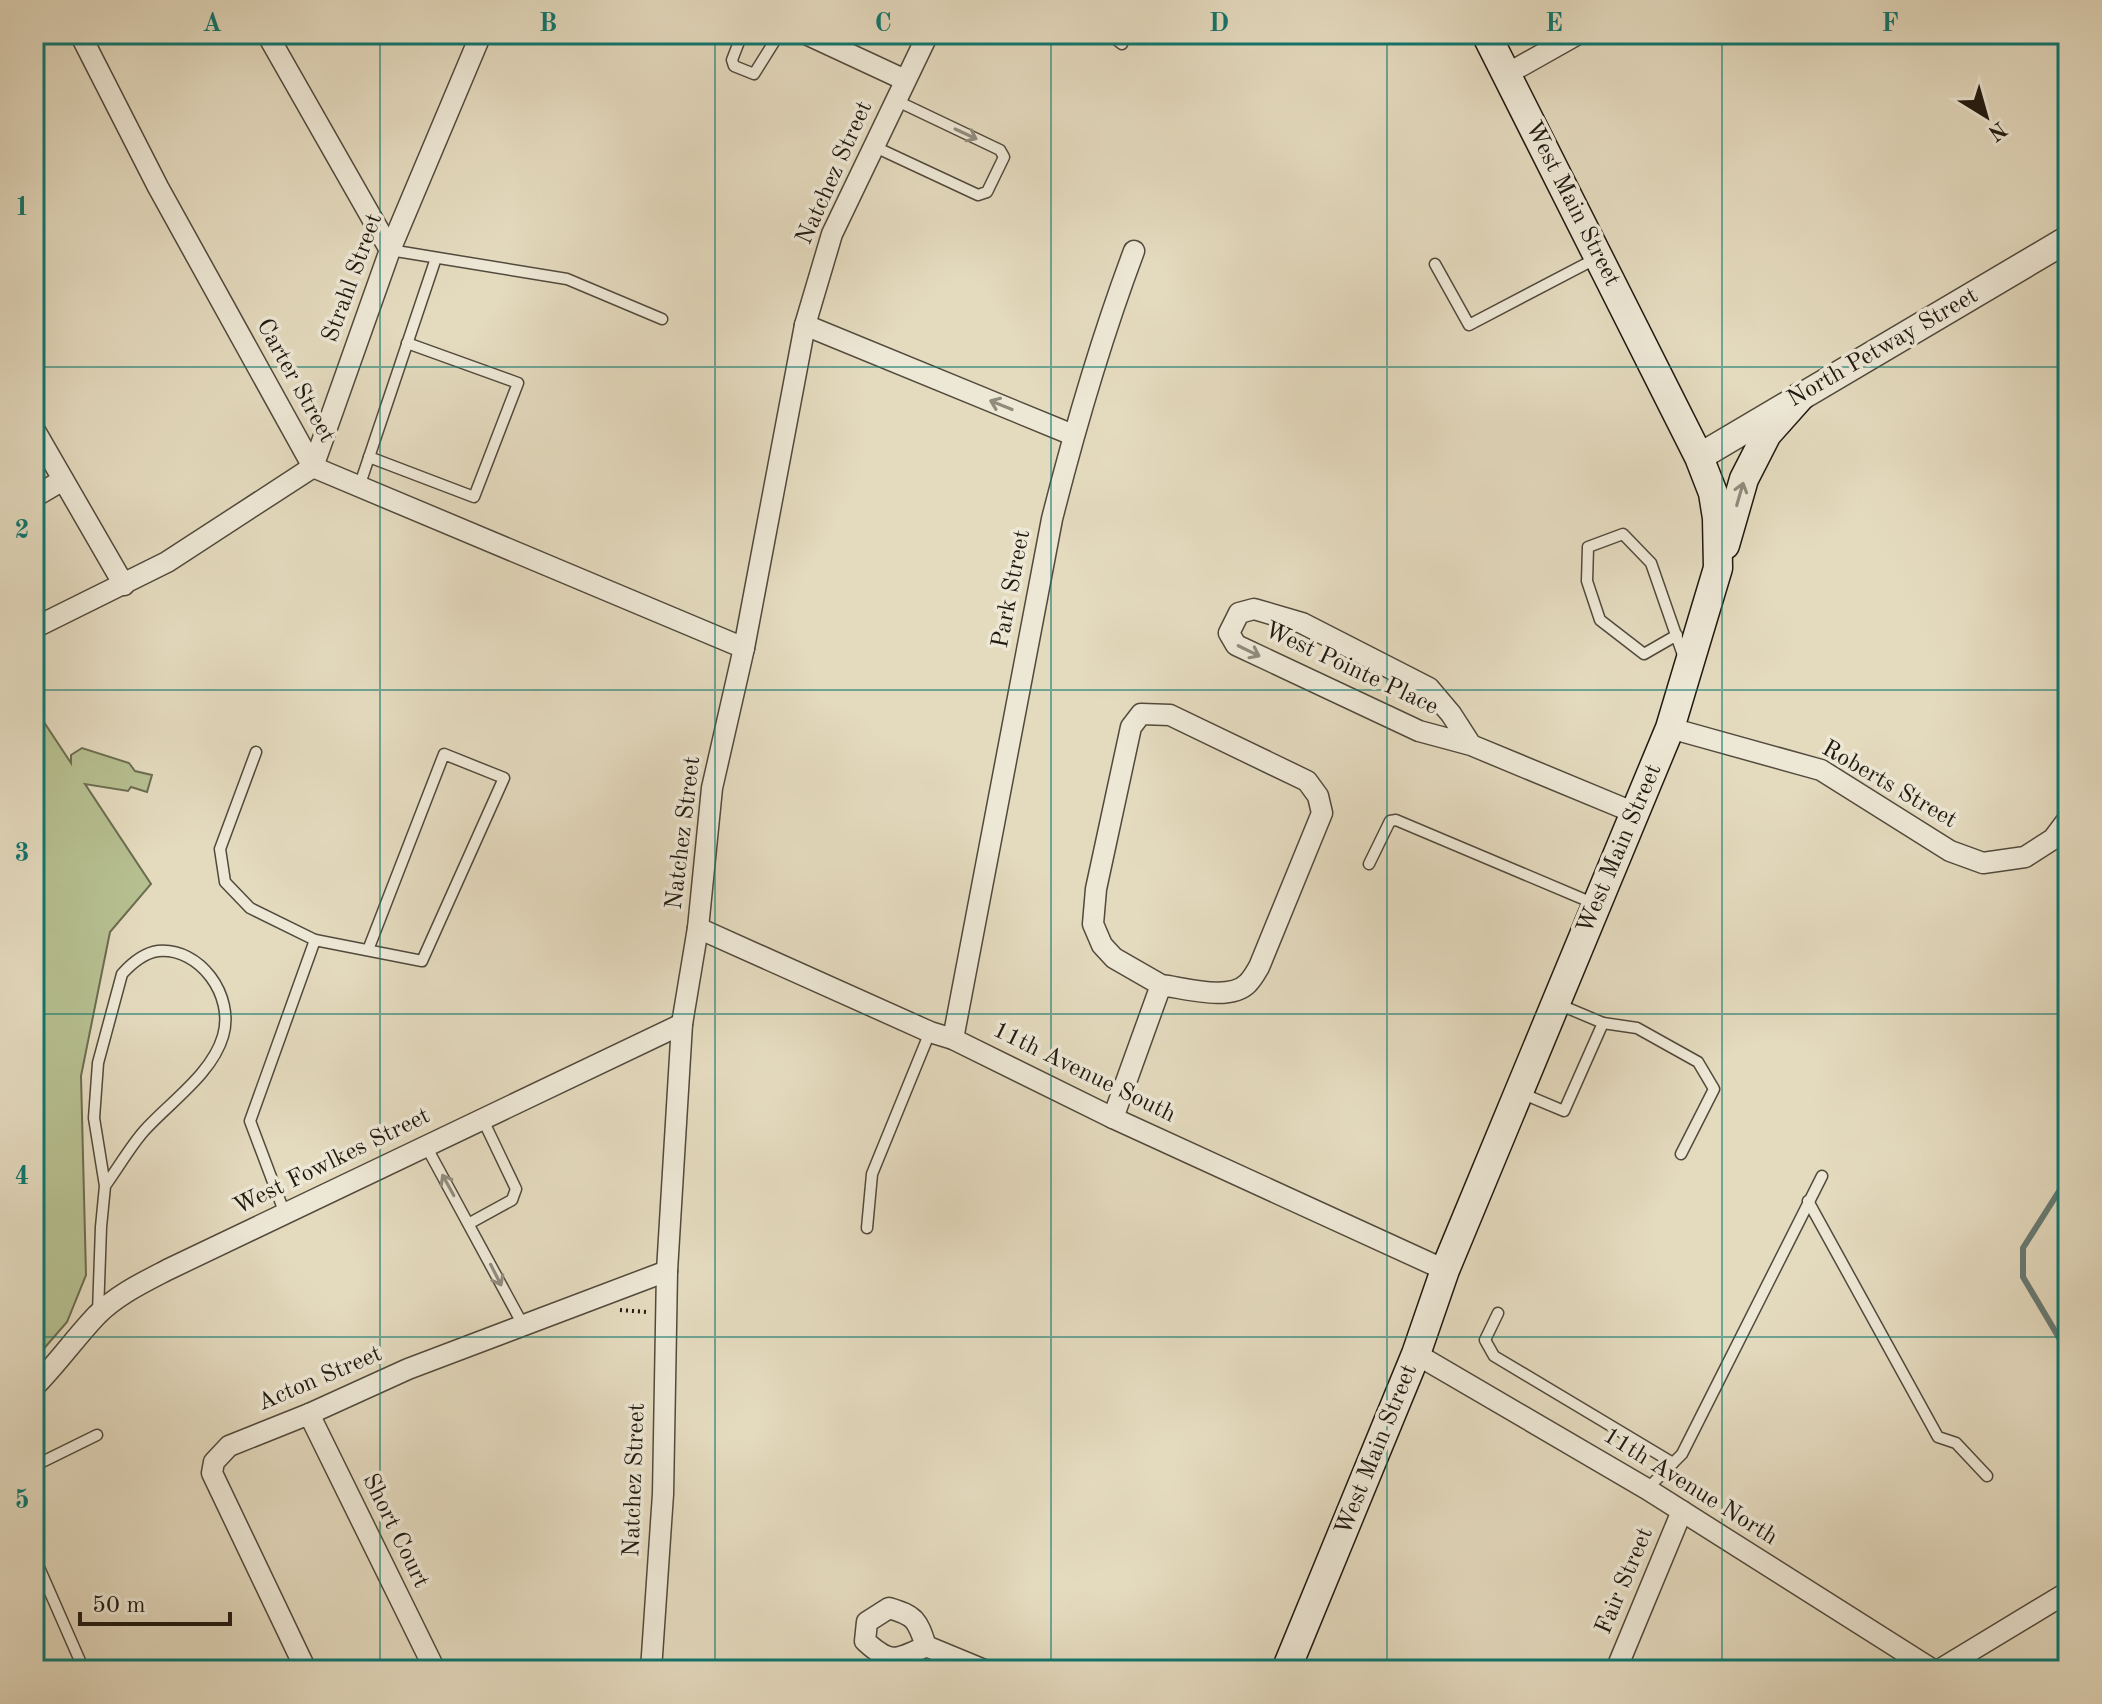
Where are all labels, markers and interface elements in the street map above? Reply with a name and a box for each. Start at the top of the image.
text: A [202,11,222,37]
text: B [539,11,557,37]
text: C [874,11,892,37]
text: D [1209,11,1229,37]
text: E [1545,11,1563,37]
text: F [1881,11,1899,37]
north arrow [1946,76,2026,156]
street label: Natchez Street [793,98,877,248]
text: N [1983,117,2010,144]
street label: West Main Street [1520,118,1624,290]
one-way arrow [953,127,977,142]
text: 1 [14,195,30,221]
street label: Strahl Street [319,211,387,345]
street label: North Petway Street [1784,284,1982,412]
street label: Carter Street [251,315,339,447]
one-way arrow [989,397,1014,412]
one-way arrow [1733,481,1748,507]
text: 2 [14,518,30,544]
street label: Park Street [989,528,1035,650]
street label: West Pointe Place [1260,618,1442,720]
one-way arrow [1236,644,1260,659]
street label: Roberts Street [1817,737,1961,833]
street label: Natchez Street [663,755,705,911]
street label: West Main Street [1573,761,1667,937]
text: 3 [14,841,30,867]
street label: 11th Avenue South [989,1018,1179,1128]
street label: West Fowlkes Street [230,1104,434,1220]
text: 4 [14,1164,30,1190]
one-way arrow [440,1173,455,1197]
one-way arrow [489,1262,504,1286]
street label: Acton Street [254,1342,386,1416]
street label: West Main Street [1332,1361,1422,1539]
street label: Natchez Street [620,1403,650,1557]
street label: 11th Avenue North [1599,1424,1781,1550]
street label: Short Court [357,1470,433,1592]
text: 5 [14,1488,30,1514]
street label: Fair Street [1592,1524,1658,1638]
scale bar [80,1576,230,1626]
text: 50 m [92,1594,146,1618]

